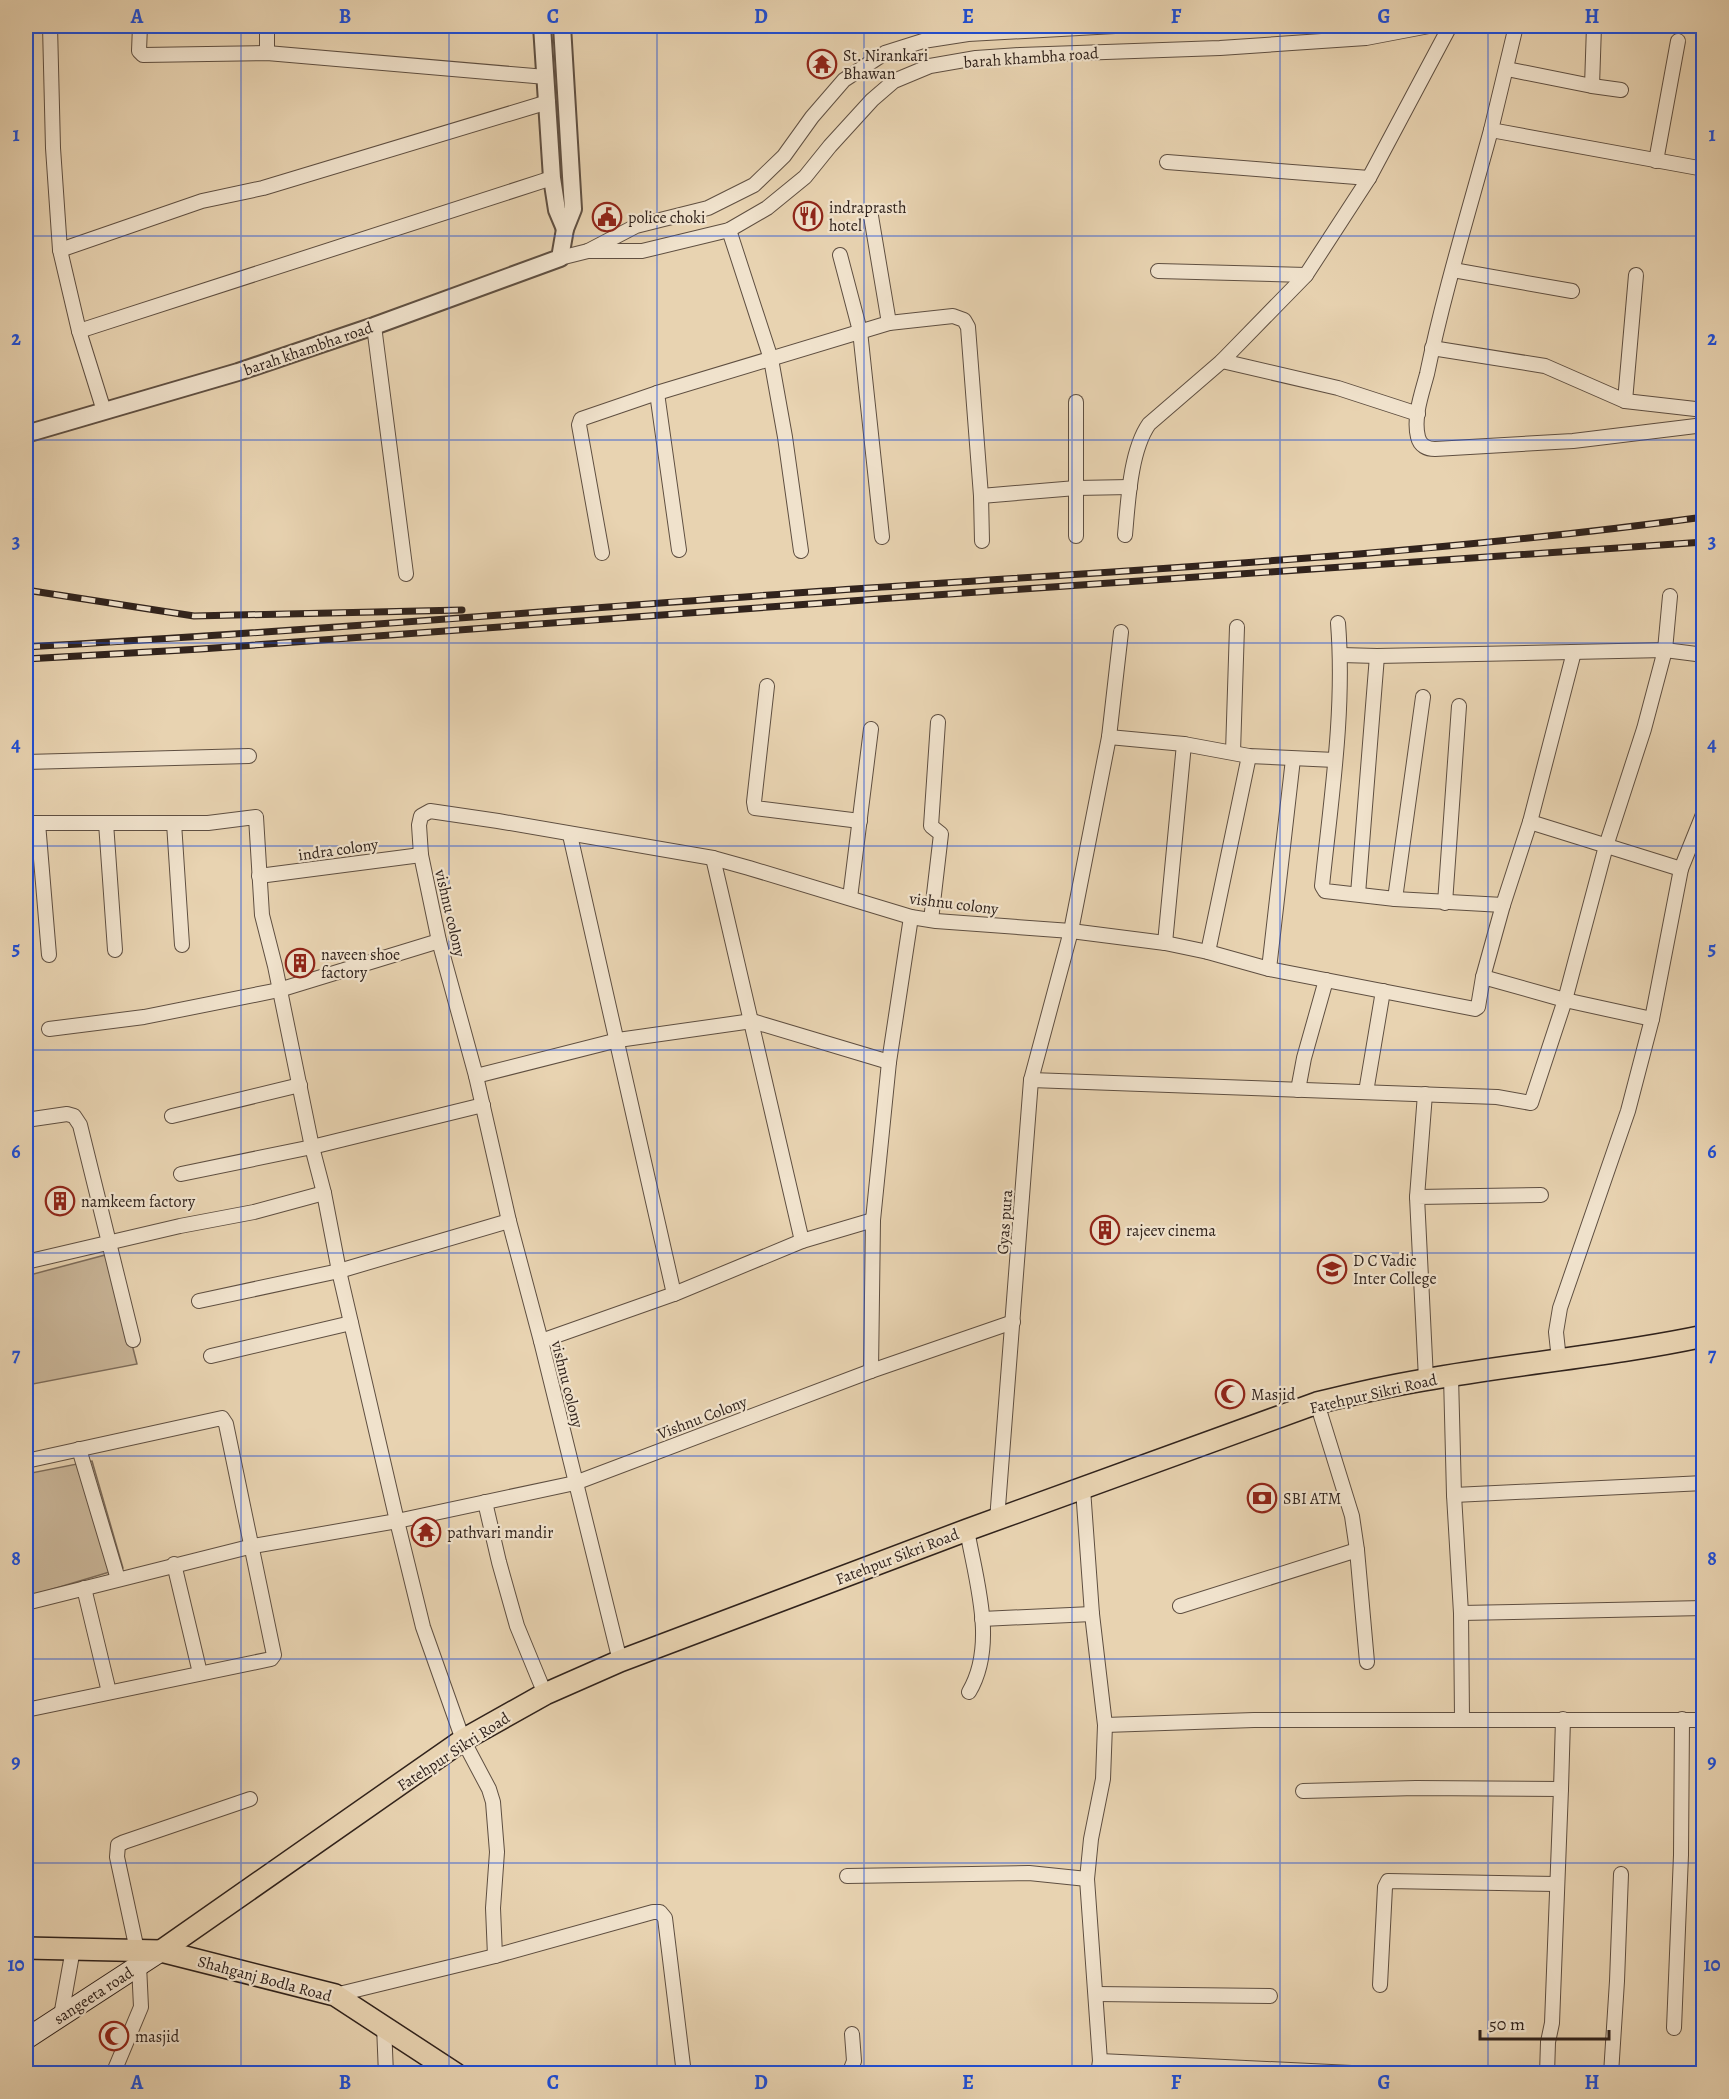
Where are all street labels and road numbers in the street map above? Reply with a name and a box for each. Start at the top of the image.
street label: barah khambha road [963,42,1100,74]
street label: barah khambha road [241,316,376,381]
street label: indra colony [297,833,380,866]
street label: vishnu colony [429,866,471,960]
street label: vishnu colony [907,888,1000,920]
street label: Gyas pura [992,1188,1018,1255]
street label: vishnu colony [545,1337,589,1431]
street label: Fatehpur Sikri Road [1307,1369,1440,1419]
street label: Vishnu Colony [653,1390,751,1445]
street label: Fatehpur Sikri Road [833,1523,962,1591]
street label: Fatehpur Sikri Road [393,1707,514,1797]
street label: Shahganj Bodla Road [195,1951,335,2008]
street label: sangeeta road [49,1962,138,2030]

